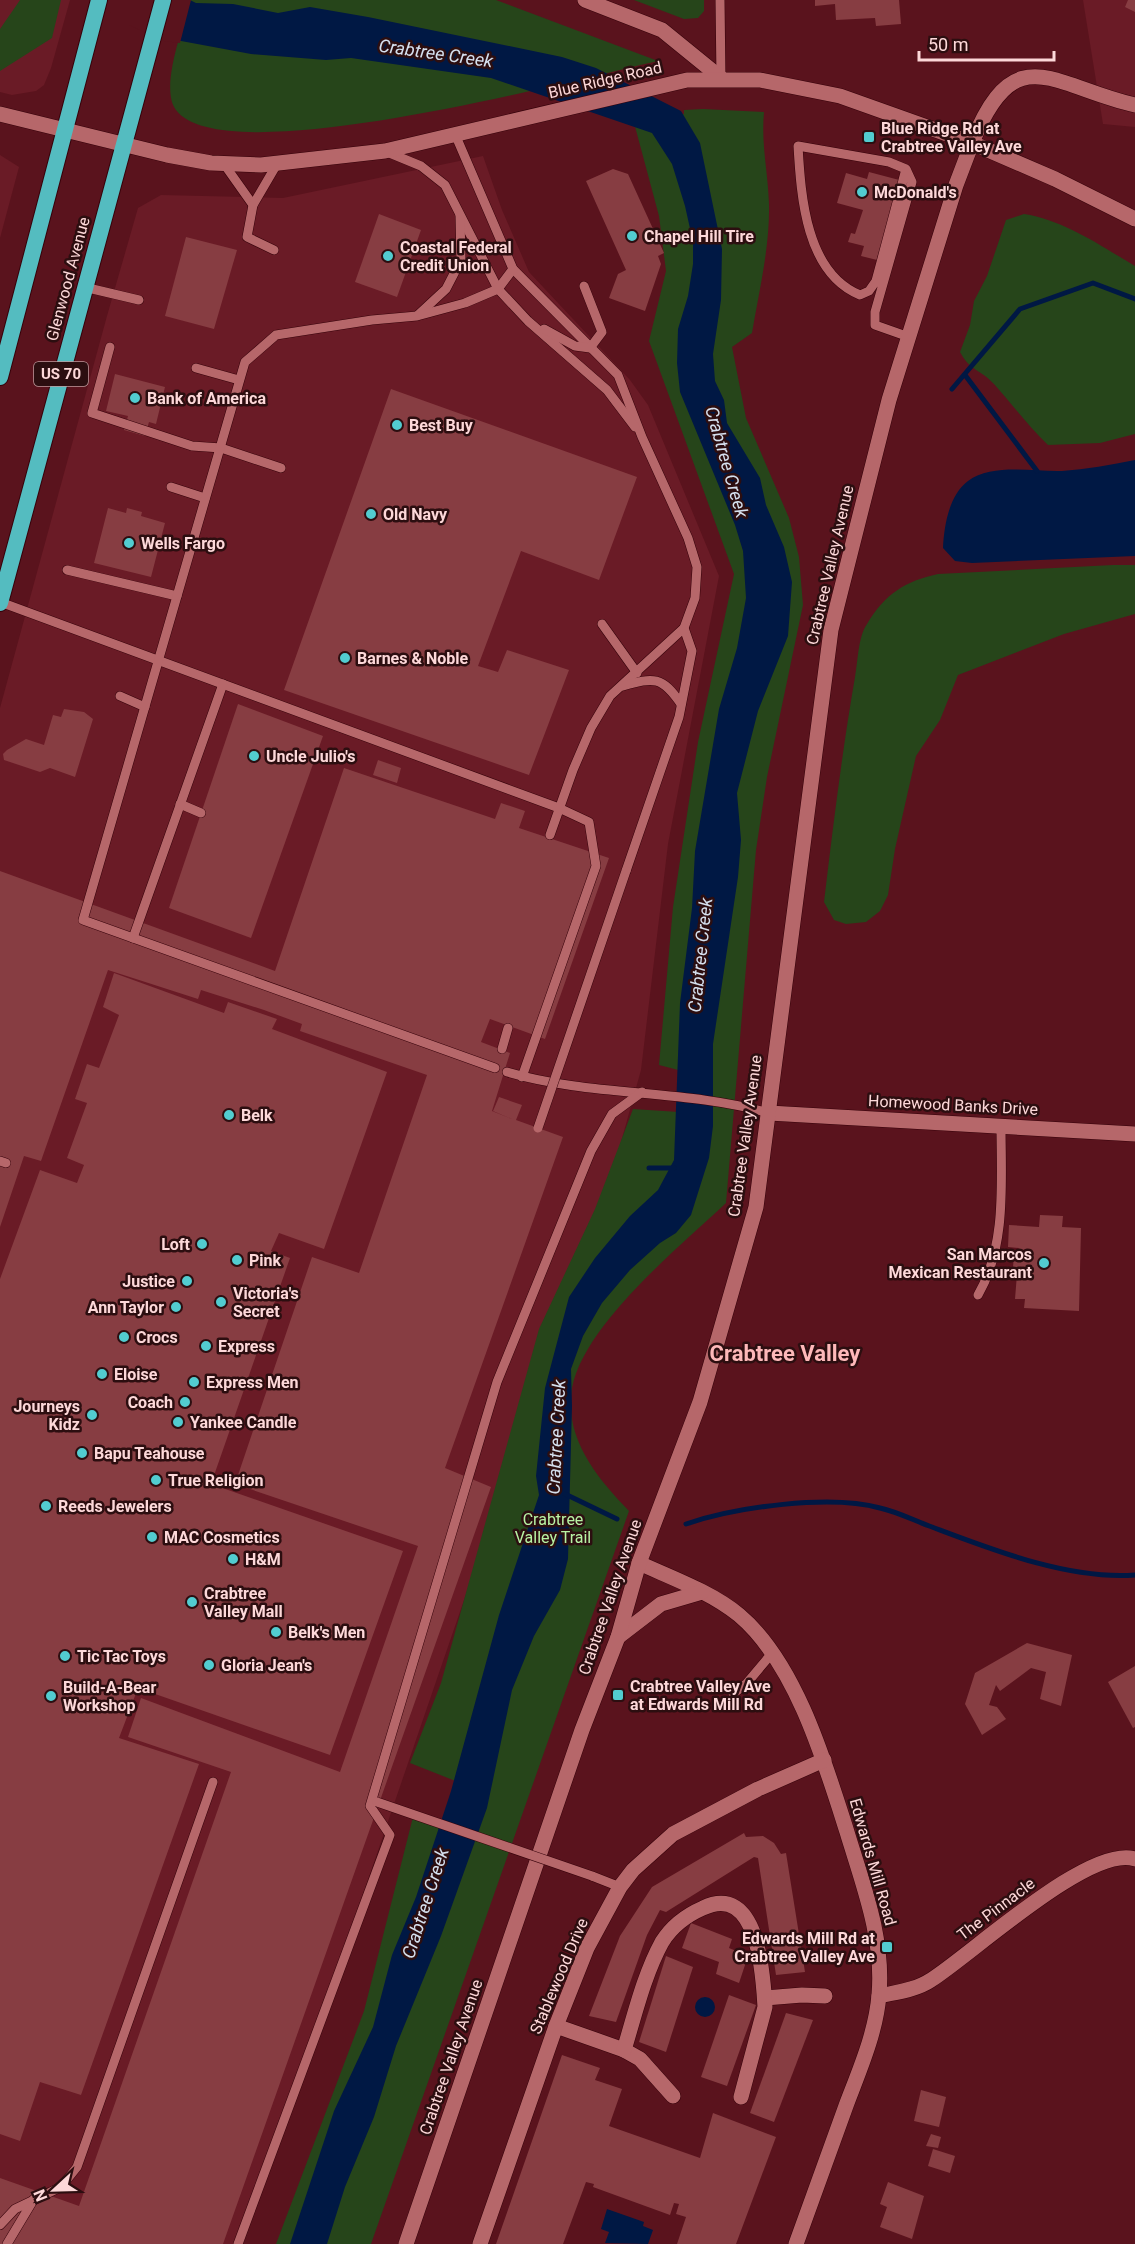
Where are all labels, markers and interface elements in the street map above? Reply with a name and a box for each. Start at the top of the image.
scale bar [919,24,1054,62]
text: 50 m [928,34,968,55]
water label: Crabtree Creek [378,35,496,72]
street label: Blue Ridge Road [546,58,664,102]
place label: Blue Ridge Rd at Crabtree Valley Ave [881,119,1022,156]
marker: Blue Ridge Rd at Crabtree Valley Ave [862,130,876,144]
place label: McDonald's [874,183,957,202]
marker: McDonald's [855,185,869,199]
street label: Glenwood Avenue [42,215,94,343]
place label: Chapel Hill Tire [644,227,754,246]
marker: Chapel Hill Tire [625,229,639,243]
place label: Coastal Federal Credit Union [400,238,512,275]
marker: Coastal Federal Credit Union [381,249,395,263]
road number: US 70 [34,362,88,386]
place label: Bank of America [147,389,266,408]
marker: Bank of America [128,391,142,405]
water label: Crabtree Creek [701,404,753,521]
place label: Best Buy [409,416,474,435]
marker: Best Buy [390,418,404,432]
street label: Crabtree Valley Avenue [802,483,858,647]
place label: Old Navy [383,505,448,524]
marker: Old Navy [364,507,378,521]
place label: Wells Fargo [141,534,225,553]
marker: Wells Fargo [122,536,136,550]
place label: Barnes & Noble [357,649,468,668]
marker: Barnes & Noble [338,651,352,665]
place label: Uncle Julio's [266,747,355,766]
marker: Uncle Julio's [247,749,261,763]
water label: Crabtree Creek [684,896,717,1013]
street label: Crabtree Valley Avenue [724,1054,766,1218]
street label: Homewood Banks Drive [868,1091,1038,1119]
place label: Belk [241,1106,273,1125]
marker: Belk [222,1108,236,1122]
place label: Loft [161,1235,191,1254]
marker: Loft [195,1237,209,1251]
place label: San Marcos Mexican Restaurant [889,1245,1033,1282]
place label: Pink [249,1251,282,1270]
marker: Pink [230,1253,244,1267]
marker: San Marcos Mexican Restaurant [1037,1256,1051,1270]
place label: Justice [122,1272,175,1291]
marker: Justice [180,1274,194,1288]
place label: Victoria's Secret [233,1284,299,1321]
marker: Victoria's Secret [214,1295,228,1309]
place label: Ann Taylor [88,1298,164,1317]
marker: Ann Taylor [169,1300,183,1314]
place label: Crocs [136,1328,178,1347]
marker: Crocs [117,1330,131,1344]
place label: Express [218,1337,275,1356]
marker: Express [199,1339,213,1353]
district label: Crabtree Valley [710,1341,861,1366]
place label: Eloise [114,1365,158,1384]
marker: Eloise [95,1367,109,1381]
place label: Express Men [206,1373,299,1392]
marker: Express Men [187,1375,201,1389]
water label: Crabtree Creek [543,1378,570,1495]
place label: Coach [128,1393,173,1412]
marker: Coach [178,1395,192,1409]
place label: Journeys Kidz [13,1397,80,1434]
marker: Journeys Kidz [85,1408,99,1422]
place label: Yankee Candle [190,1413,297,1432]
marker: Yankee Candle [171,1415,185,1429]
place label: Bapu Teahouse [94,1444,205,1463]
marker: Bapu Teahouse [75,1446,89,1460]
place label: True Religion [168,1471,264,1490]
marker: True Religion [149,1473,163,1487]
place label: Reeds Jewelers [58,1497,172,1516]
marker: Reeds Jewelers [39,1499,53,1513]
park label: Crabtree Valley Trail [515,1510,591,1547]
street label: Crabtree Valley Avenue [574,1517,646,1677]
place label: MAC Cosmetics [164,1528,280,1547]
marker: MAC Cosmetics [145,1530,159,1544]
place label: H&M [245,1550,281,1569]
marker: H&M [226,1552,240,1566]
place label: Crabtree Valley Mall [204,1584,283,1621]
marker: Crabtree Valley Mall [185,1595,199,1609]
place label: Belk's Men [288,1623,365,1642]
marker: Belk's Men [269,1625,283,1639]
place label: Tic Tac Toys [77,1647,166,1666]
marker: Tic Tac Toys [58,1649,72,1663]
place label: Gloria Jean's [221,1656,312,1675]
marker: Gloria Jean's [202,1658,216,1672]
place label: Crabtree Valley Ave at Edwards Mill Rd [630,1677,771,1714]
place label: Build-A-Bear Workshop [63,1678,156,1715]
marker: Crabtree Valley Ave at Edwards Mill Rd [611,1688,625,1702]
marker: Build-A-Bear Workshop [44,1689,58,1703]
street label: Edwards Mill Road [846,1796,900,1928]
water label: Crabtree Creek [397,1844,453,1961]
street label: The Pinnacle [954,1874,1038,1944]
street label: Stablewood Drive [526,1915,592,2037]
place label: Edwards Mill Rd at Crabtree Valley Ave [734,1929,876,1966]
marker: Edwards Mill Rd at Crabtree Valley Ave [880,1940,894,1954]
street label: Crabtree Valley Avenue [415,1977,487,2137]
north arrow [24,2160,84,2220]
text: N [30,2187,51,2204]

